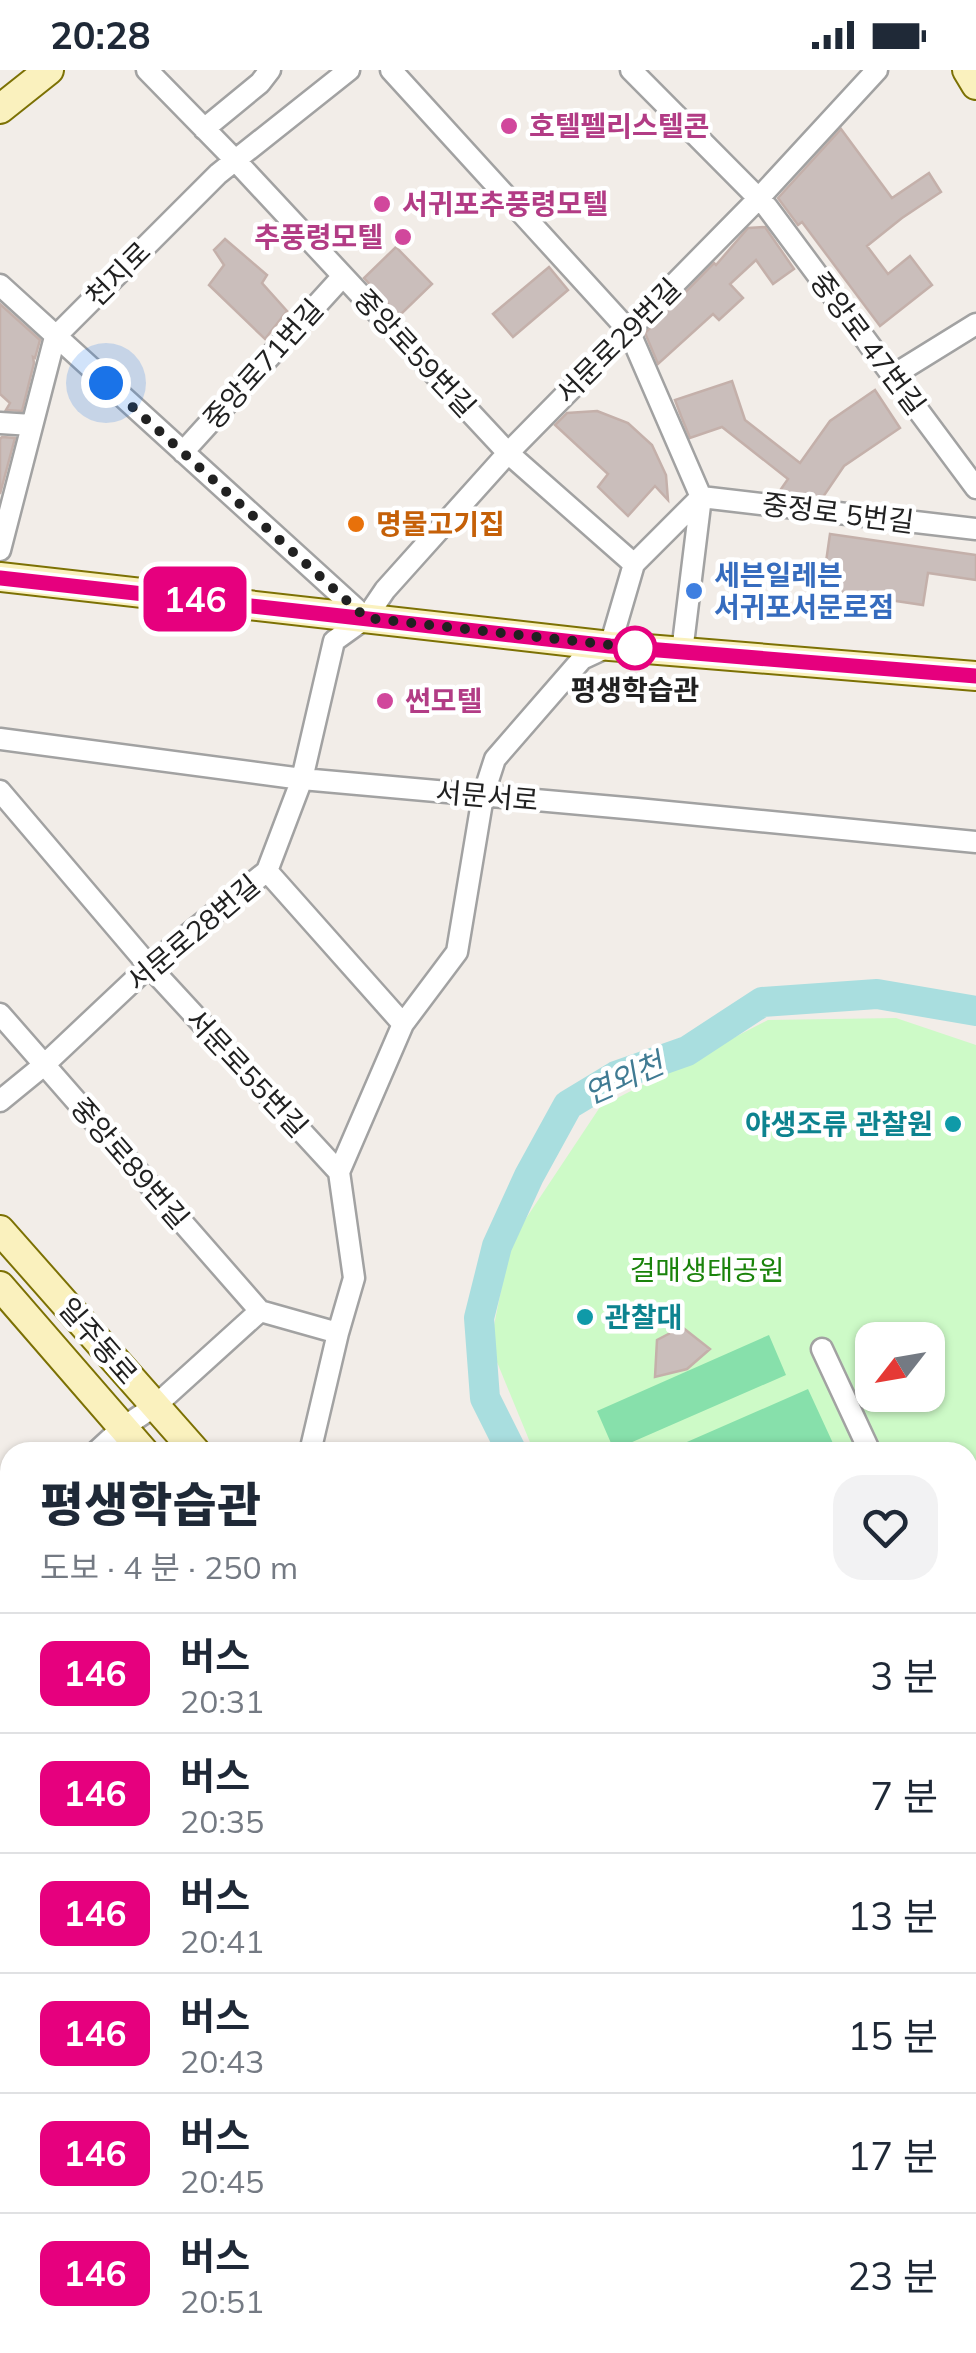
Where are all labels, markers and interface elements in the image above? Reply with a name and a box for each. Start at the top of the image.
text: 20:28 [50,11,151,59]
place label: 호텔펠리스텔콘 [529,108,709,143]
marker: 호텔펠리스텔콘 [498,115,520,137]
place label: 서귀포추풍령모텔 [402,186,608,221]
marker: 서귀포추풍령모텔 [371,193,393,215]
place label: 추풍령모텔 [254,219,383,254]
marker: 추풍령모텔 [392,226,414,248]
street label: 천지로 [78,234,157,313]
street label: 중앙로 47번길 [803,264,933,421]
street label: 서문로29번길 [548,271,687,410]
street label: 중앙로59번길 [347,281,484,424]
street label: 중앙로71번길 [195,292,330,436]
your location [81,358,131,408]
street label: 중정로 5번길 [760,486,916,539]
place label: 명물고기집 [376,506,505,541]
marker: 명물고기집 [345,513,367,535]
place label: 세븐일레븐 서귀포서문로점 [714,557,894,624]
line badge: 146 [138,566,252,632]
text: 146 [163,577,227,621]
marker: 세븐일레븐 서귀포서문로점 [683,580,705,602]
marker: 평생학습관 [614,627,656,669]
place label: 평생학습관 [571,672,699,707]
place label: 썬모텔 [405,683,482,718]
marker: 썬모텔 [374,690,396,712]
street label: 서문서로 [434,774,540,817]
street label: 서문로28번길 [119,867,266,998]
street label: 서문로55번길 [179,1001,316,1144]
water label: 연외천 [578,1043,672,1112]
street label: 중앙로89번길 [64,1090,197,1235]
place label: 야생조류 관찰원 [745,1106,933,1141]
marker: 야생조류 관찰원 [942,1113,964,1135]
park label: 걸매생태공원 [630,1252,784,1287]
street label: 일주동로 [51,1290,145,1391]
place label: 관찰대 [605,1299,682,1334]
marker: 관찰대 [574,1306,596,1328]
north arrow [855,1322,945,1412]
map controls [855,1322,945,1412]
text: 평생학습관 [40,1474,261,1534]
button: heart [833,1475,938,1580]
text: 도보 · 4 분 · 250 m [40,1547,298,1587]
text: 버스 [180,1632,250,1680]
text: 146 [63,1651,127,1695]
text: 3 분 [870,1652,938,1700]
text: 20:31 [180,1681,264,1721]
text: 버스 [180,1752,250,1800]
text: 146 [63,1771,127,1815]
text: 7 분 [870,1772,938,1820]
text: 20:35 [180,1801,264,1841]
text: 버스 [180,1872,250,1920]
text: 146 [63,1891,127,1935]
text: 13 분 [848,1892,938,1940]
text: 20:41 [180,1921,264,1961]
text: 버스 [180,1992,250,2040]
text: 146 [63,2011,127,2055]
text: 15 분 [848,2012,938,2060]
text: 20:43 [180,2041,264,2081]
text: 버스 [180,2112,250,2160]
text: 146 [63,2131,127,2175]
text: 17 분 [848,2132,938,2180]
text: 20:45 [180,2161,264,2201]
text: 버스 [180,2232,250,2280]
text: 146 [63,2251,127,2295]
text: 23 분 [848,2252,938,2300]
text: 20:51 [180,2281,264,2321]

